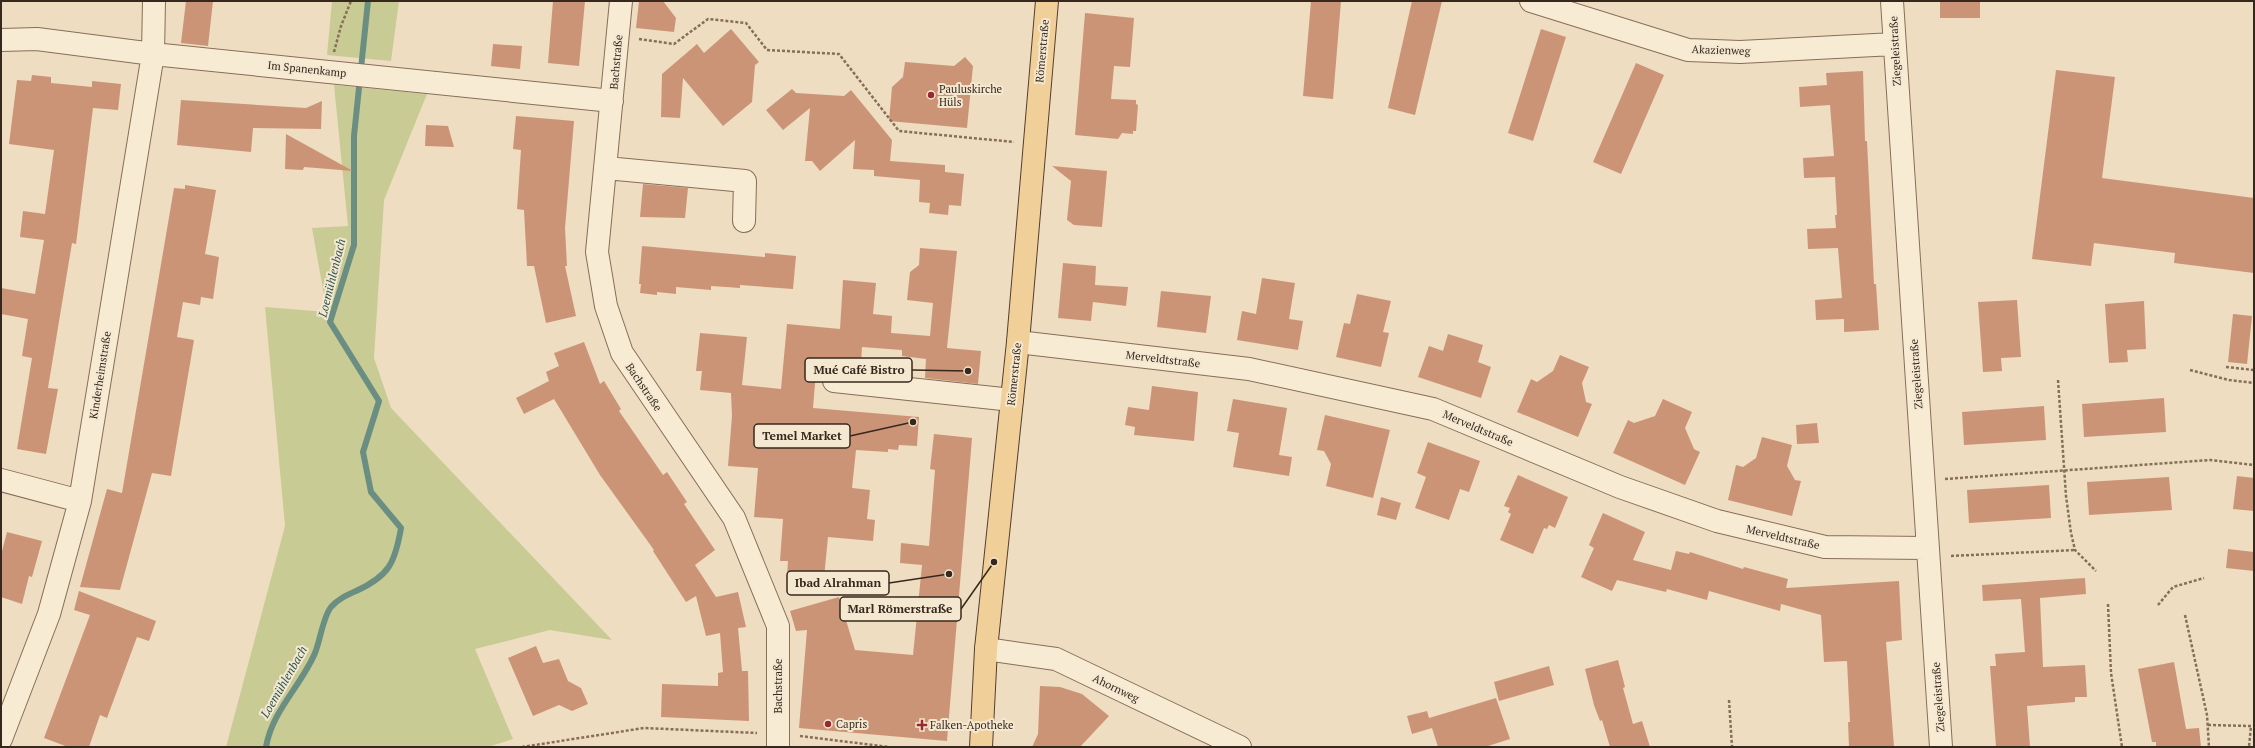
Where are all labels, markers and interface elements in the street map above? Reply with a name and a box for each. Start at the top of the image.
street label: Ziegeleistraße [1886,15,1904,86]
street label: Römerstraße [1032,18,1052,83]
street label: Bachstraße [607,33,625,90]
street label: Akazienweg [1691,42,1751,58]
street label: Im Spanenkamp [267,58,347,80]
place label: Pauluskirche Hüls [939,82,1003,109]
marker: Pauluskirche Hüls [926,90,936,100]
water label: Loemühlenbach [314,237,349,320]
street label: Kinderheimstraße [86,330,114,420]
street label: Ziegeleistraße [1907,338,1925,410]
street label: Römerstraße [1004,341,1024,406]
street label: Merveldtstraße [1125,347,1202,371]
callout: Mué Café Bistro [805,358,912,382]
street label: Bachstraße [623,360,665,414]
text: Mué Café Bistro [813,362,905,377]
street label: Merveldtstraße [1441,407,1516,449]
callout: Temel Market [754,424,850,448]
text: Temel Market [762,428,842,443]
street label: Merveldtstraße [1745,522,1822,552]
callout: Ibad Alrahman [787,571,889,595]
text: Ibad Alrahman [795,575,881,590]
callout: Marl Römerstraße [840,597,961,621]
text: Marl Römerstraße [847,601,953,616]
water label: Loemühlenbach [256,643,310,721]
street label: Bachstraße [771,658,785,714]
street label: Ziegeleistraße [1929,661,1947,733]
street label: Ahornweg [1090,671,1142,705]
place label: Capris [836,717,867,731]
place label: Falken-Apotheke [930,718,1014,732]
marker: Capris [823,719,833,729]
marker: Falken-Apotheke [917,720,927,730]

